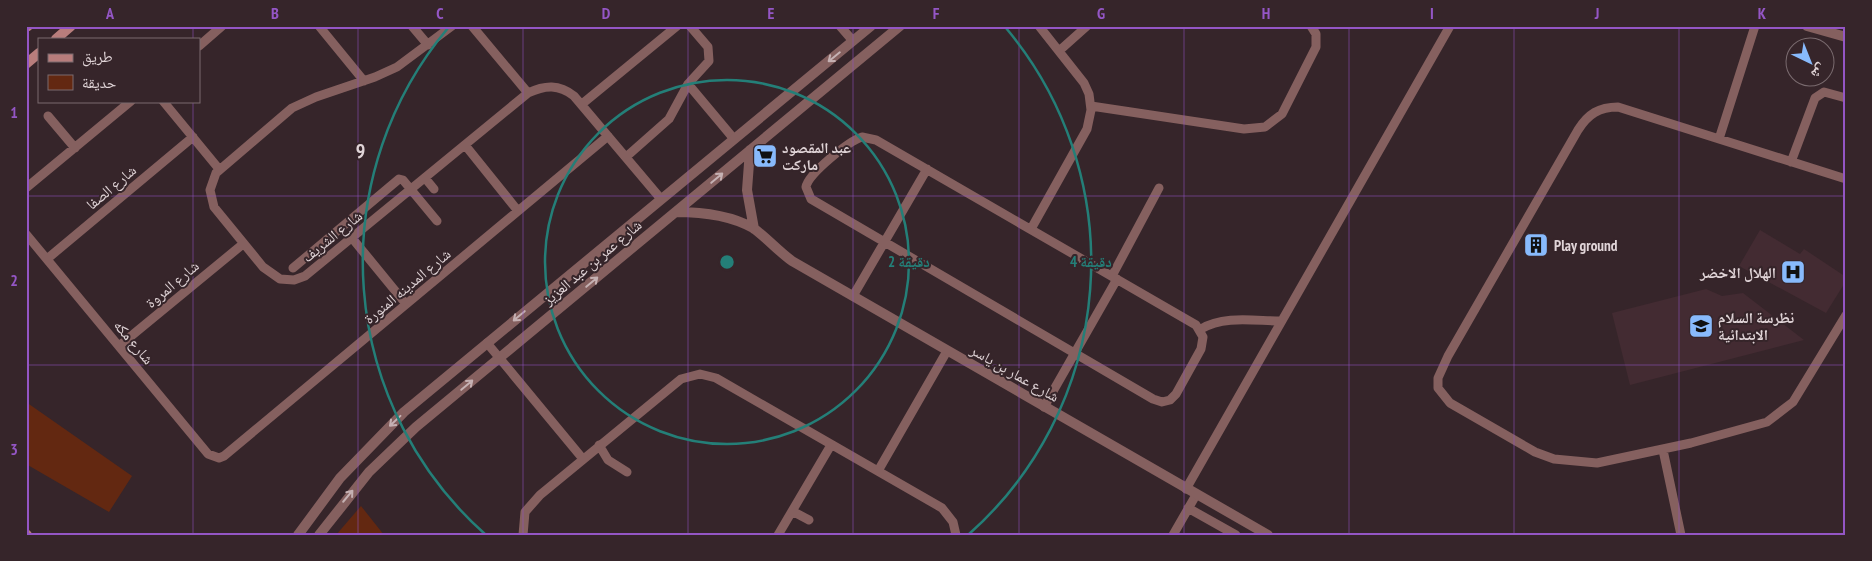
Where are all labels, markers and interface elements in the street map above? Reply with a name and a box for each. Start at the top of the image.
text: A [105,3,115,23]
text: B [271,3,279,23]
text: C [436,3,444,23]
text: D [602,3,611,23]
text: E [768,3,775,23]
text: F [933,3,940,23]
text: G [1097,3,1105,23]
text: H [1262,3,1270,23]
text: I [1430,3,1434,23]
text: J [1594,3,1599,23]
text: K [1758,3,1767,23]
legend [38,38,200,102]
north arrow [1784,38,1834,88]
text: طريق [82,47,113,67]
one-way arrow [827,52,840,63]
text: ش [1807,60,1830,83]
text: حديقة [82,73,117,92]
text: 1 [10,102,18,122]
district label: 9 [356,138,366,164]
place label: عبد المقصود ماركت [782,138,851,174]
supermarket icon: عبد المقصود ماركت [752,143,778,169]
street label: شارع الصفا [82,160,141,214]
one-way arrow [710,172,723,183]
street label: شارع الشريف [298,206,367,267]
street label: شارع عمر بن عبد العزيز [538,215,646,310]
building icon: Play ground [1523,232,1549,258]
place label: Play ground [1554,236,1618,255]
street label: شارع المدينه المنورة [360,244,455,329]
text: 2 دقيقة [888,252,930,271]
text: 4 دقيقة [1070,252,1112,271]
centre of rings [718,253,736,271]
street label: شارع المروة [141,256,203,313]
hospital icon: الهلال الاخضر [1780,259,1806,285]
place label: الهلال الاخضر [1699,263,1776,282]
text: 2 [10,270,18,290]
one-way arrow [585,276,598,287]
place label: نظرسة السلام الابتدائية [1718,308,1794,344]
one-way arrow [513,311,526,322]
school or university icon: نظرسة السلام الابتدائية [1688,313,1714,339]
street label: شارع مكه [109,316,158,369]
street label: شارع عمار بن ياسر [966,339,1063,407]
one-way arrow [460,380,473,391]
one-way arrow [388,415,401,427]
text: 3 [10,439,18,459]
one-way arrow [343,490,354,503]

